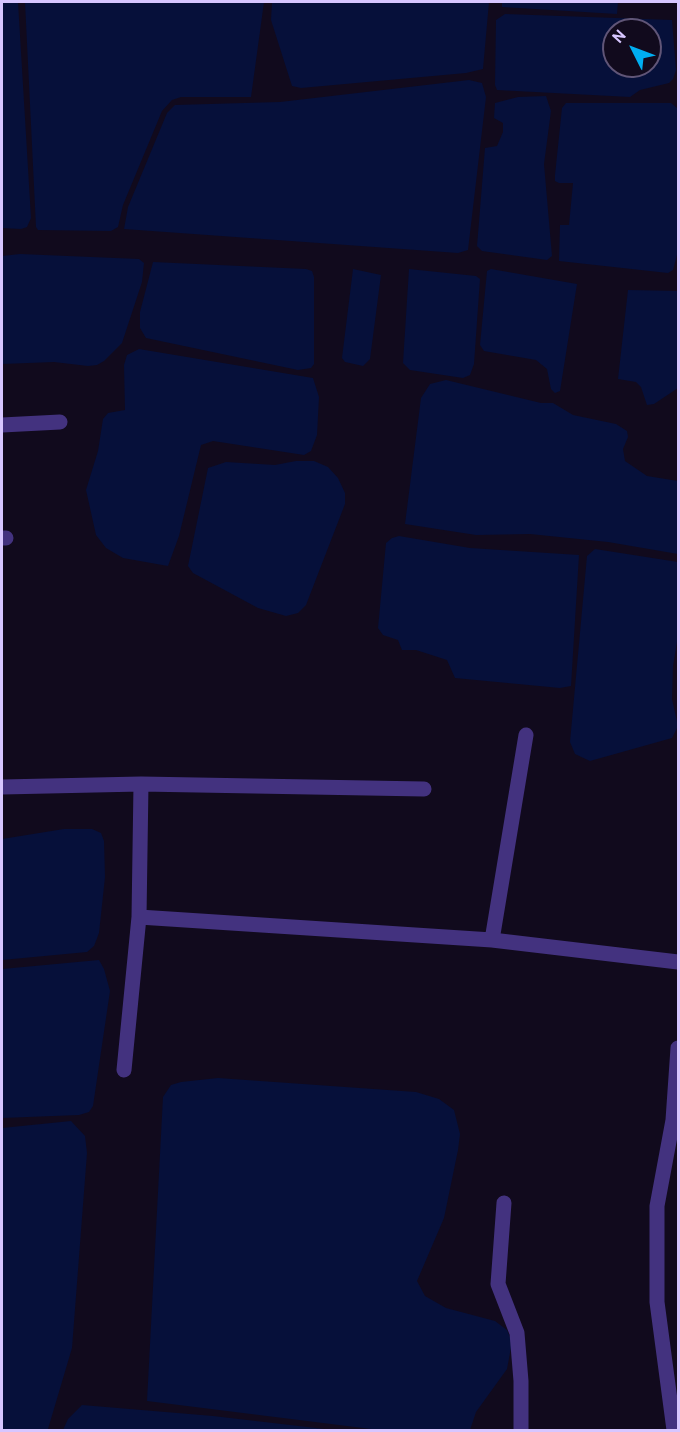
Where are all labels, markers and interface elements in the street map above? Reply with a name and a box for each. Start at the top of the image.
north arrow [602,18,662,78]
text: N [609,26,631,48]

